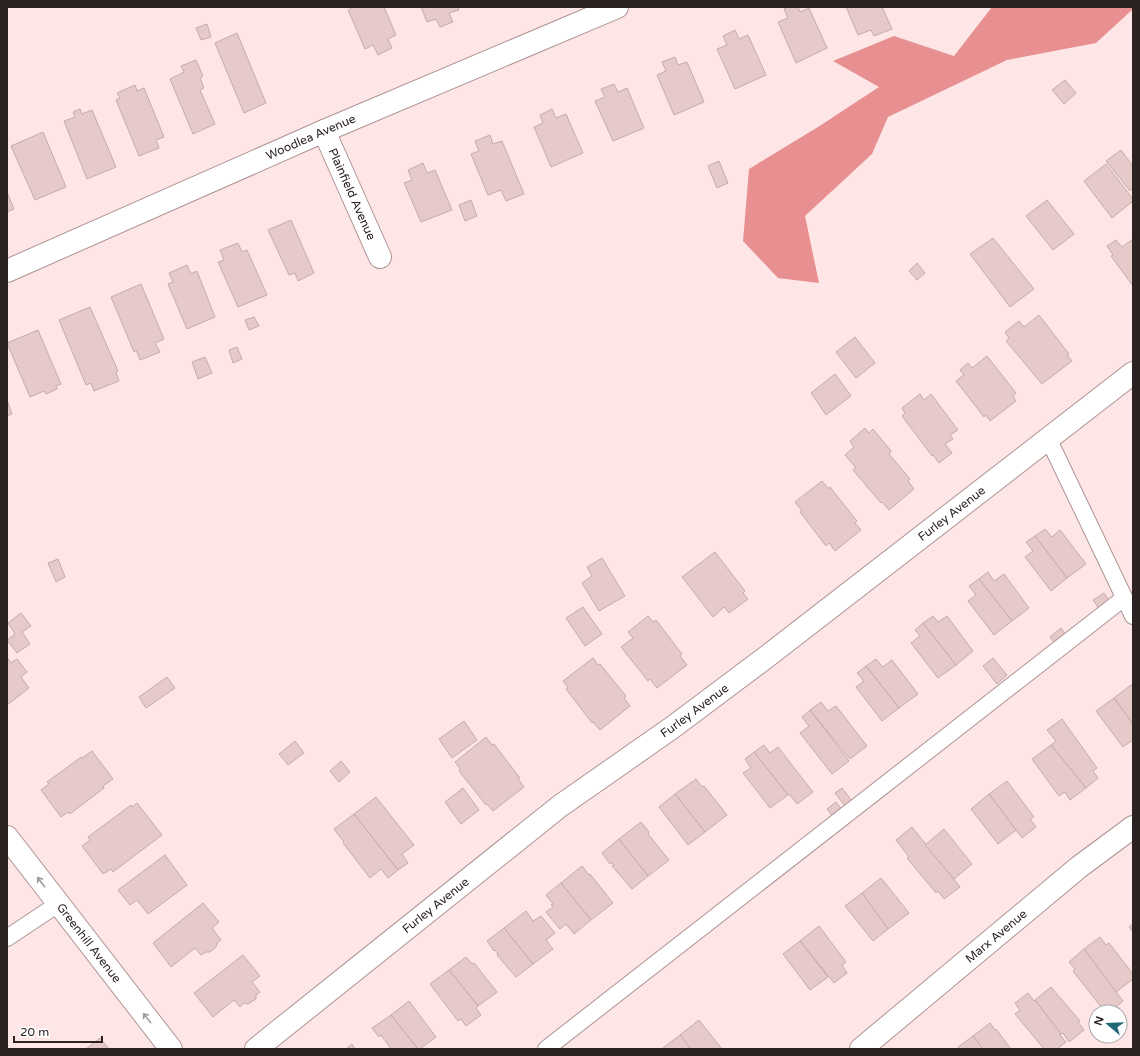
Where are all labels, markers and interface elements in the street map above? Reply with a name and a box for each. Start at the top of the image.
street label: Woodlea Avenue [264,111,358,163]
street label: Plainfield Avenue [326,146,379,242]
street label: Furley Avenue [915,483,988,544]
street label: Furley Avenue [658,681,731,741]
street label: Furley Avenue [400,874,472,936]
one-way arrow [37,877,46,888]
street label: Greenhill Avenue [54,900,124,986]
street label: Marx Avenue [963,906,1030,966]
north arrow [1088,1004,1128,1044]
one-way arrow [143,1012,152,1023]
text: N [1091,1015,1107,1027]
scale bar [14,1018,102,1044]
text: 20 m [20,1025,49,1039]

